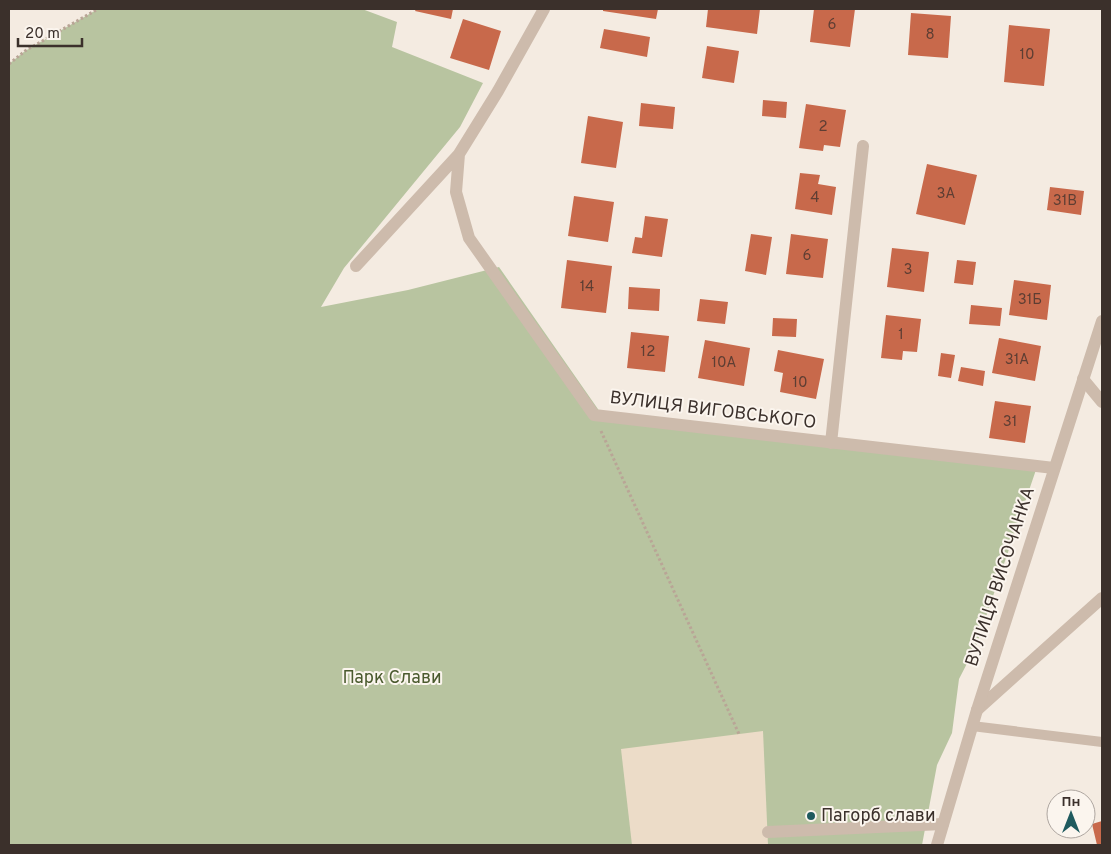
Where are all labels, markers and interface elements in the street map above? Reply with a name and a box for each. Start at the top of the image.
scale bar [18,15,81,47]
house number: 6 [828,16,837,35]
text: 20 m [25,25,60,44]
house number: 8 [925,26,935,45]
house number: 10 [1019,46,1035,65]
house number: 2 [818,118,828,137]
house number: 3А [936,185,956,204]
house number: 4 [810,189,820,208]
house number: 31В [1053,192,1077,211]
house number: 6 [803,247,812,266]
house number: 3 [903,261,913,280]
house number: 14 [580,278,594,297]
house number: 31Б [1018,291,1042,310]
house number: 1 [898,326,904,345]
house number: 12 [641,343,655,362]
house number: 31А [1005,351,1029,370]
house number: 10А [712,354,736,373]
house number: 10 [792,374,808,393]
street label: ВУЛИЦЯ ВИГОВСЬКОГО [608,387,818,435]
house number: 31 [1003,413,1017,432]
street label: ВУЛИЦЯ ВИСОЧАНКА [961,484,1041,670]
park label: Парк Слави [342,667,442,690]
north arrow [1046,789,1096,839]
text: Пн [1062,794,1080,811]
place label: Пагорб слави [821,805,936,828]
marker: Пагорб слави [805,810,817,822]

